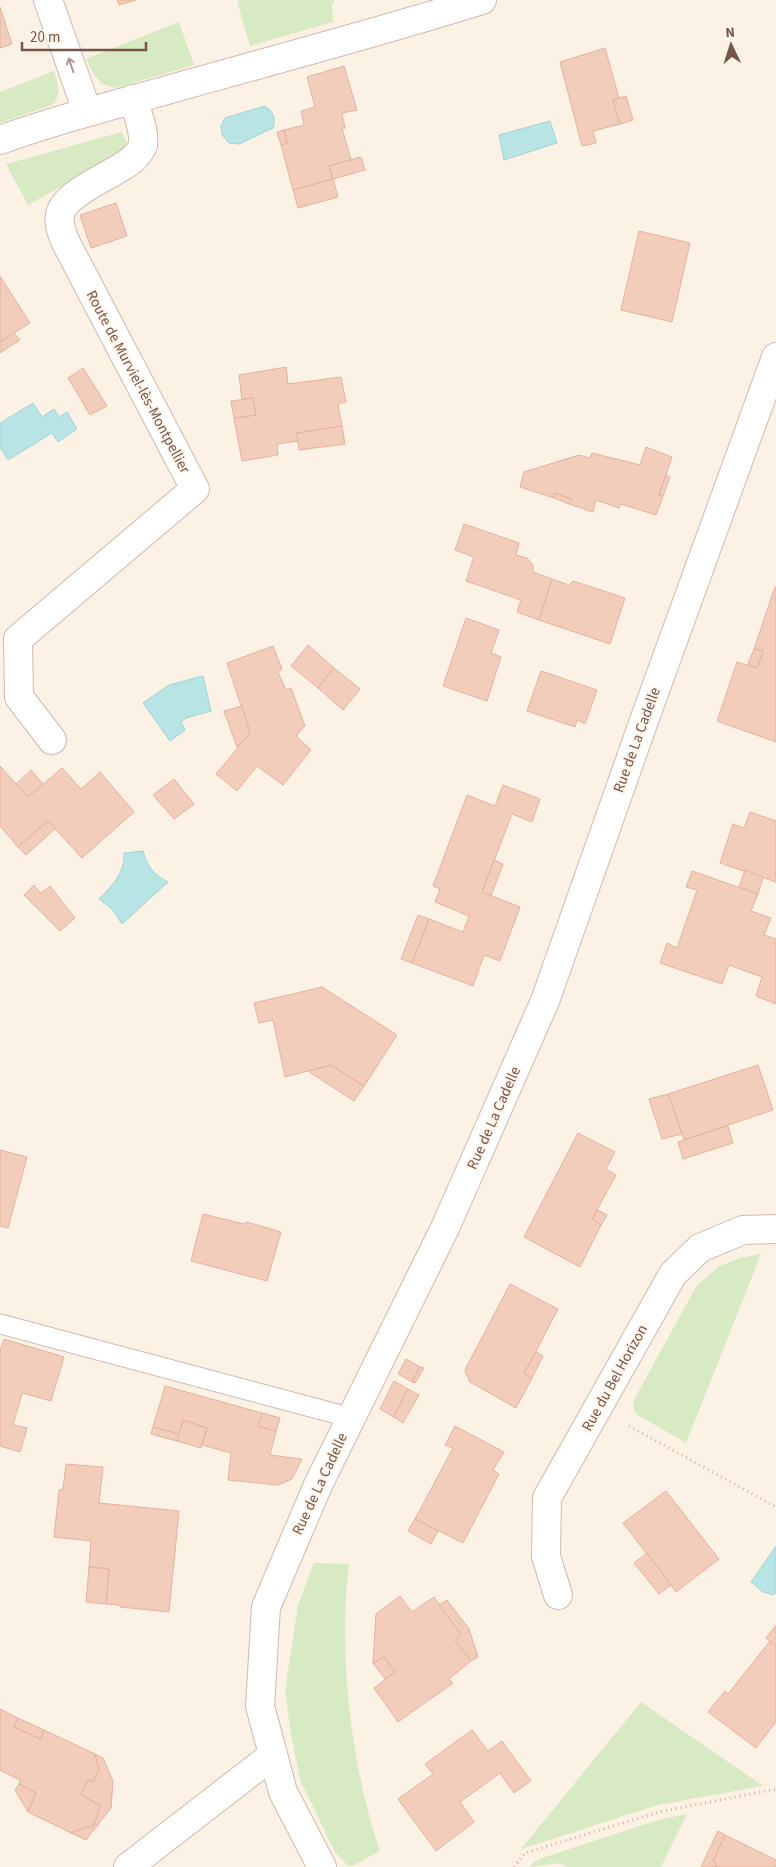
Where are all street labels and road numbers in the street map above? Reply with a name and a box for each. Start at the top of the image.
street label: Route de Murviel-lès-Montpellier [81,287,196,478]
street label: Rue de La Cadelle [608,684,666,796]
street label: Rue de La Cadelle [462,1063,526,1173]
street label: Rue du Bel Horizon [577,1321,653,1435]
street label: Rue de La Cadelle [287,1429,353,1539]

